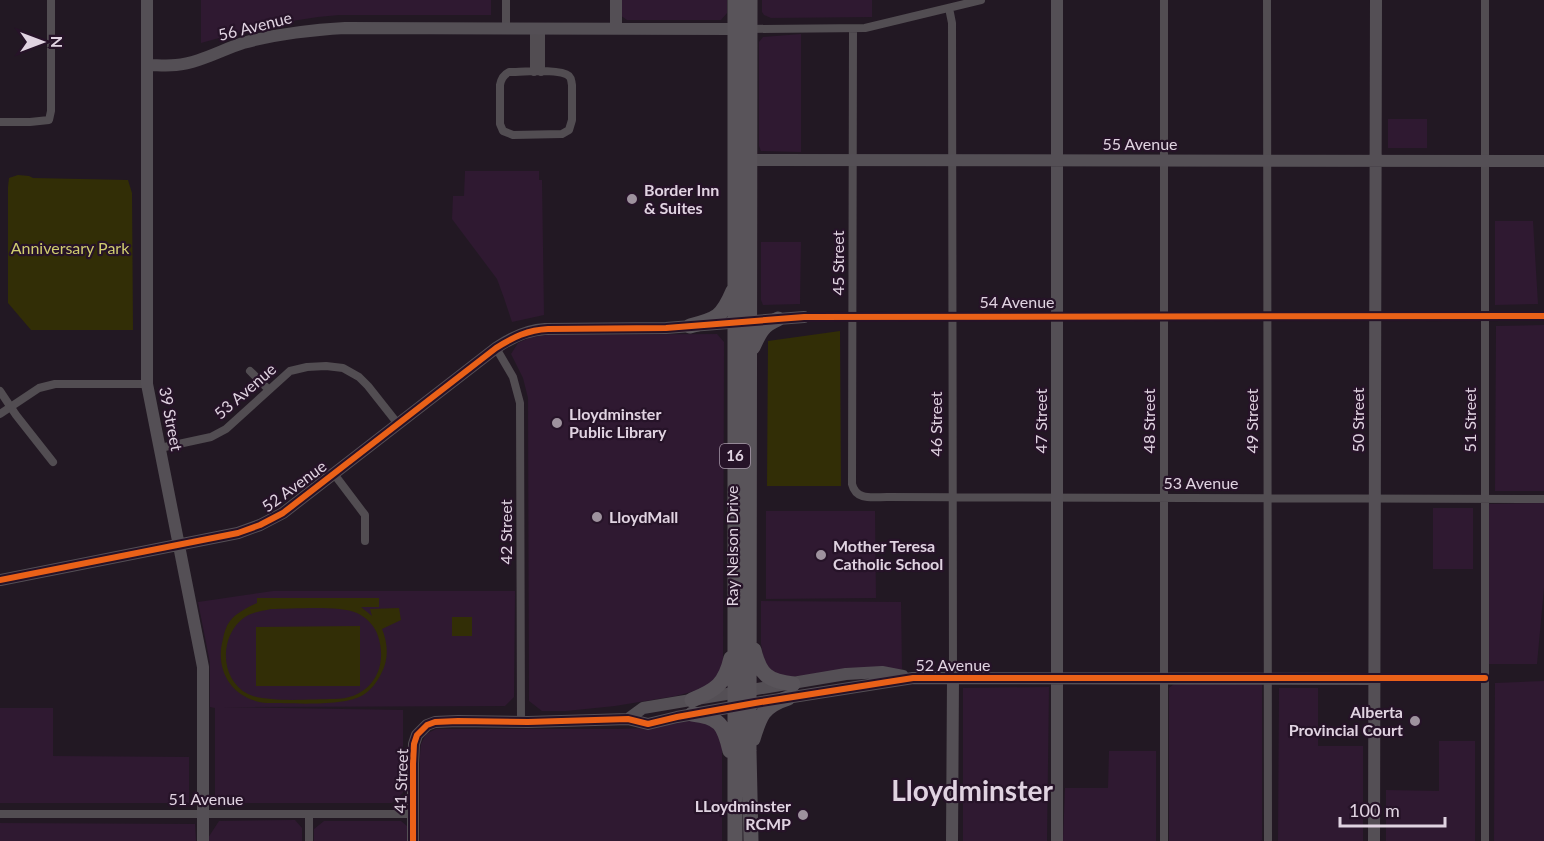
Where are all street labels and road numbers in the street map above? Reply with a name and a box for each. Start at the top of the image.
street label: 56 Avenue [216,7,294,44]
street label: 55 Avenue [1102,134,1178,153]
street label: 45 Street [828,230,847,295]
street label: 54 Avenue [979,292,1055,311]
street label: 53 Avenue [210,359,279,422]
street label: 39 Street [156,385,187,453]
street label: 50 Street [1348,387,1367,452]
street label: 51 Street [1460,387,1479,452]
street label: 47 Street [1031,388,1050,453]
street label: 48 Street [1139,388,1158,453]
street label: 49 Street [1242,388,1261,453]
street label: 46 Street [926,391,945,456]
road number: 16 [720,444,750,468]
street label: 52 Avenue [258,456,330,515]
street label: 53 Avenue [1163,473,1239,492]
street label: Ray Nelson Drive [722,486,741,606]
street label: 42 Street [496,499,515,564]
street label: 52 Avenue [915,655,991,674]
street label: 41 Street [390,748,411,814]
street label: 51 Avenue [168,789,244,808]

